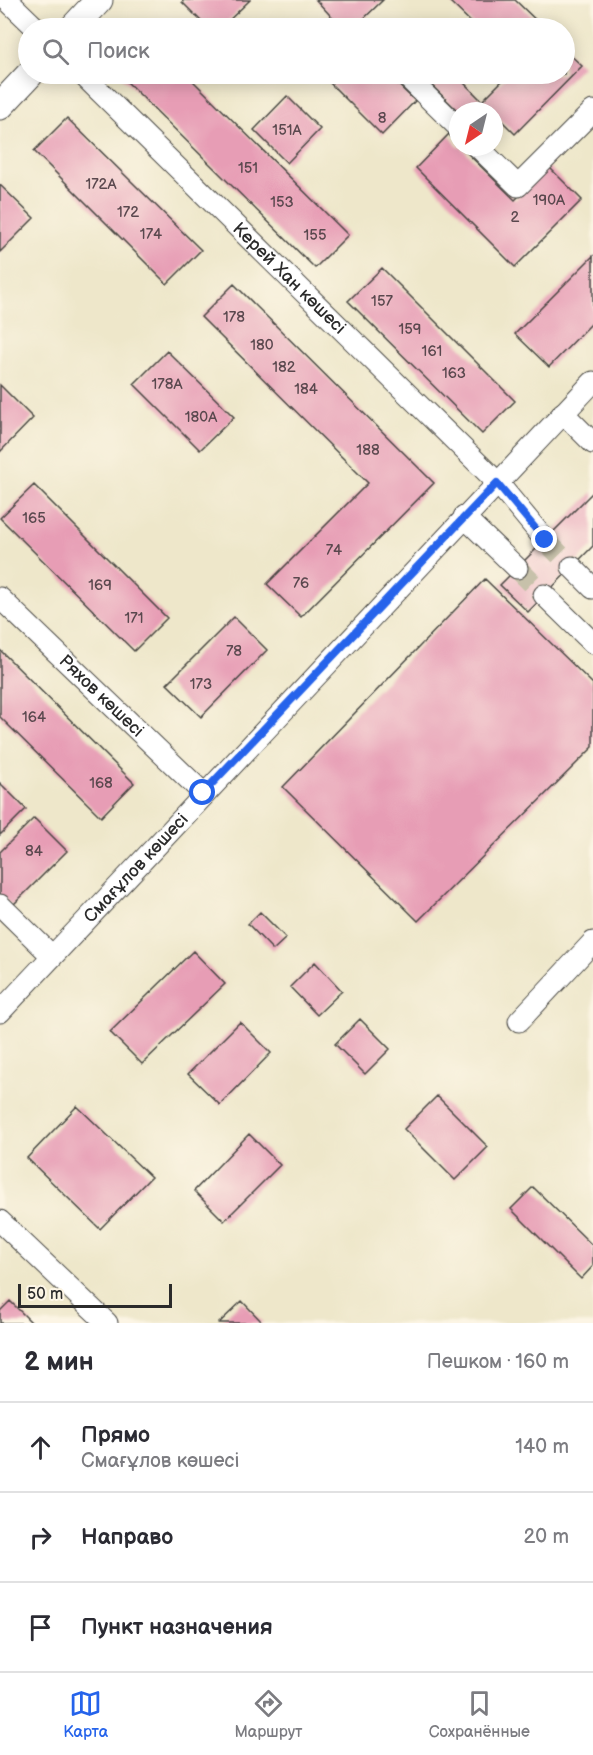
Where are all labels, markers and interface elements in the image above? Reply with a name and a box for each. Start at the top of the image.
search box [18,18,575,84]
icon: search [39,35,72,68]
text: Поиск [87,38,150,65]
north arrow [449,102,503,156]
house number: 8 [378,109,387,128]
house number: 151А [272,121,303,140]
house number: 151 [238,159,258,178]
house number: 172А [85,175,117,194]
house number: 190А [533,191,566,210]
house number: 153 [270,193,294,212]
house number: 172 [117,203,139,222]
house number: 2 [511,208,520,227]
street label: Керей Хан көшесі [228,218,350,338]
house number: 174 [140,225,162,244]
house number: 155 [304,226,327,245]
house number: 157 [371,292,394,311]
house number: 178 [223,308,245,327]
house number: 159 [398,320,422,339]
house number: 180 [250,336,274,355]
house number: 161 [422,342,442,361]
house number: 182 [272,358,296,377]
house number: 163 [442,364,466,383]
house number: 178А [151,375,183,394]
house number: 184 [294,380,318,399]
house number: 180А [185,408,218,427]
house number: 188 [356,441,380,460]
house number: 165 [22,509,46,528]
route end [531,526,557,552]
house number: 74 [326,541,342,560]
house number: 76 [293,574,309,593]
house number: 169 [88,576,112,595]
house number: 171 [125,609,143,628]
house number: 78 [226,642,242,661]
street label: Ряхов көшесі [55,651,148,742]
house number: 173 [190,675,212,694]
house number: 164 [22,708,46,727]
house number: 168 [89,774,113,793]
route start [189,779,215,805]
street label: Смағұлов көшесі [80,809,193,927]
house number: 84 [25,842,43,861]
scale bar [18,1281,172,1308]
text: 50 m [27,1285,63,1304]
text: 2 мин [24,1347,94,1378]
text: Пешком · 160 m [427,1350,569,1374]
text: Прямо [81,1422,150,1449]
icon: ahead [24,1431,57,1464]
text: 140 m [515,1435,569,1459]
text: Смағұлов көшесі [81,1449,239,1473]
icon: right [24,1521,57,1554]
text: Направо [81,1524,173,1551]
text: 20 m [524,1525,569,1549]
icon: arrive [24,1611,57,1644]
text: Пункт назначения [81,1614,273,1641]
tab: Карта [63,1687,108,1742]
tab: Маршрут [234,1687,303,1742]
tab: Сохранённые [429,1687,530,1742]

